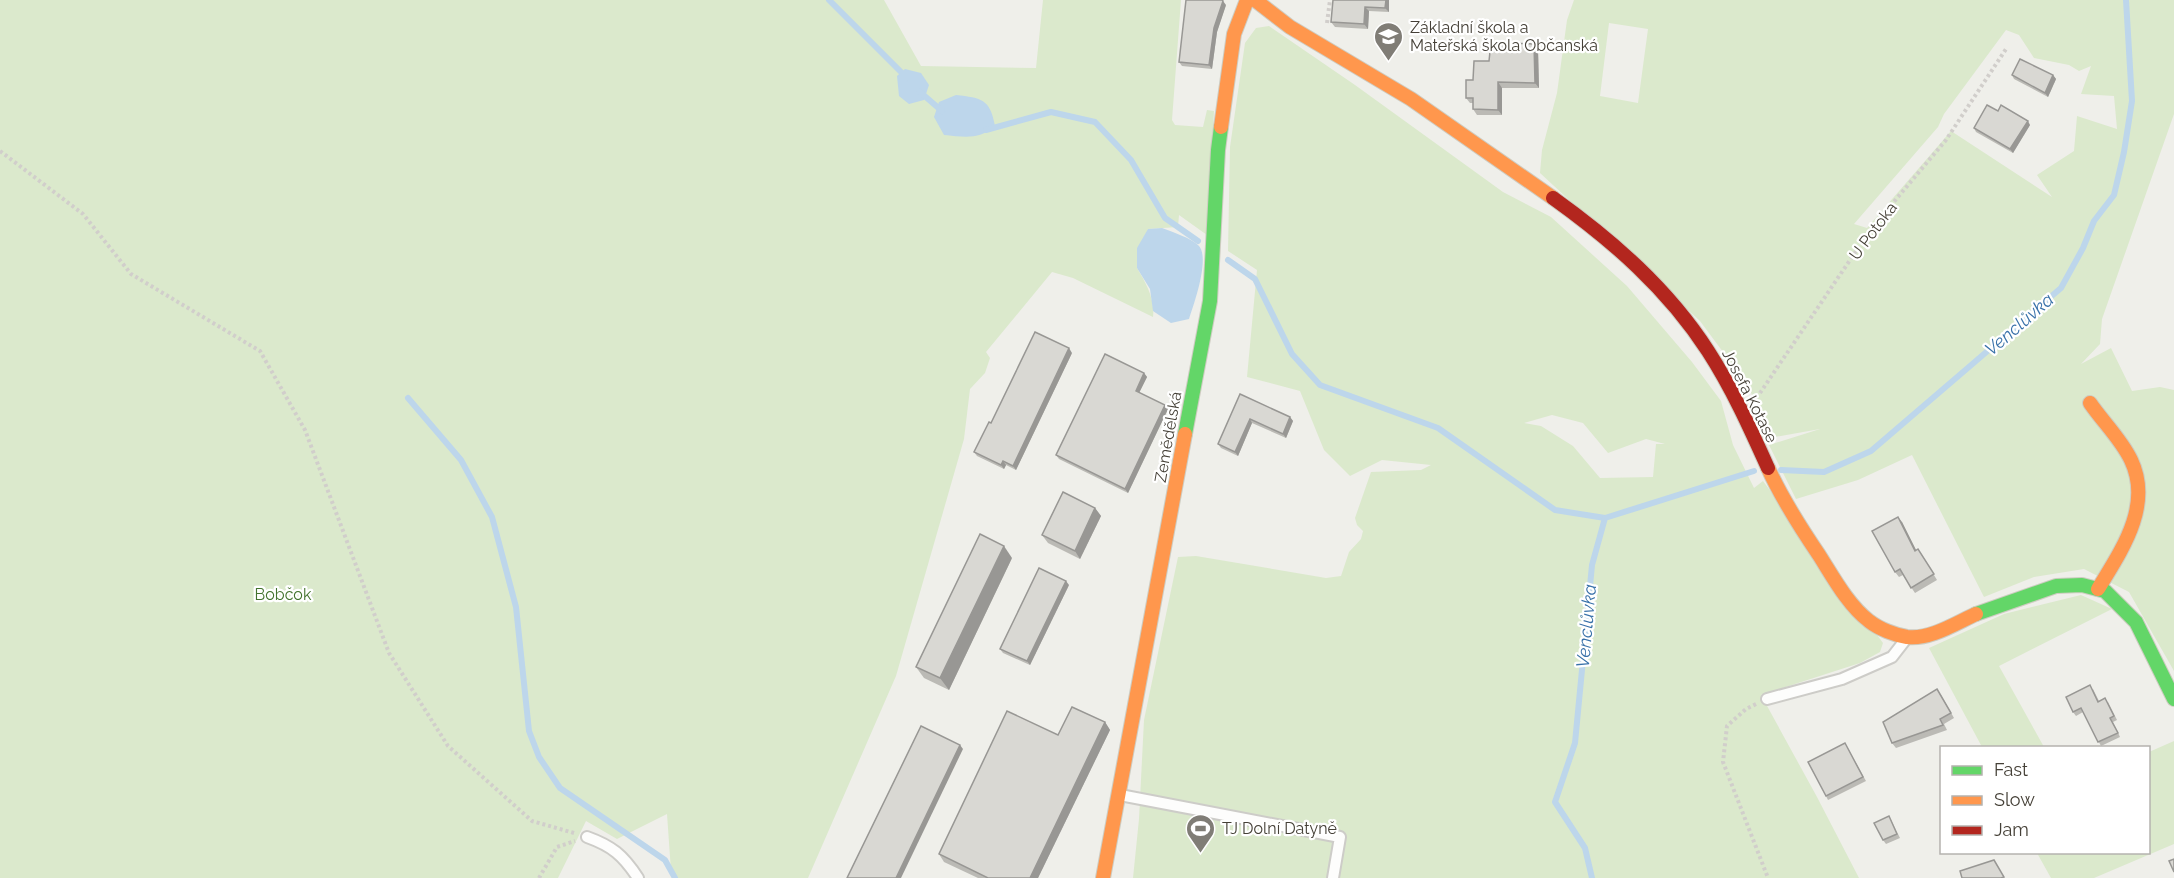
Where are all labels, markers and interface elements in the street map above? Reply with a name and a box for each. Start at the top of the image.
place label: Základní škola a Mateřská škola Občanská [1410,18,1598,55]
school or university icon: Základní škola a Mateřská škola Občanská [1373,20,1405,62]
street label: U Potoka [1845,198,1901,264]
water label: Venclůvka [1980,288,2058,359]
street label: Josefa Kotase [1718,346,1782,446]
street label: Zemědělská [1151,390,1185,484]
water label: Venclůvka [1572,583,1600,669]
park label: Bobčok [255,585,312,604]
legend [1940,746,2150,854]
text: Fast [1994,759,2028,780]
text: Slow [1994,789,2035,810]
sports icon: TJ Dolní Datyně [1185,812,1217,854]
place label: TJ Dolní Datyně [1222,819,1337,838]
text: Jam [1994,819,2029,840]

